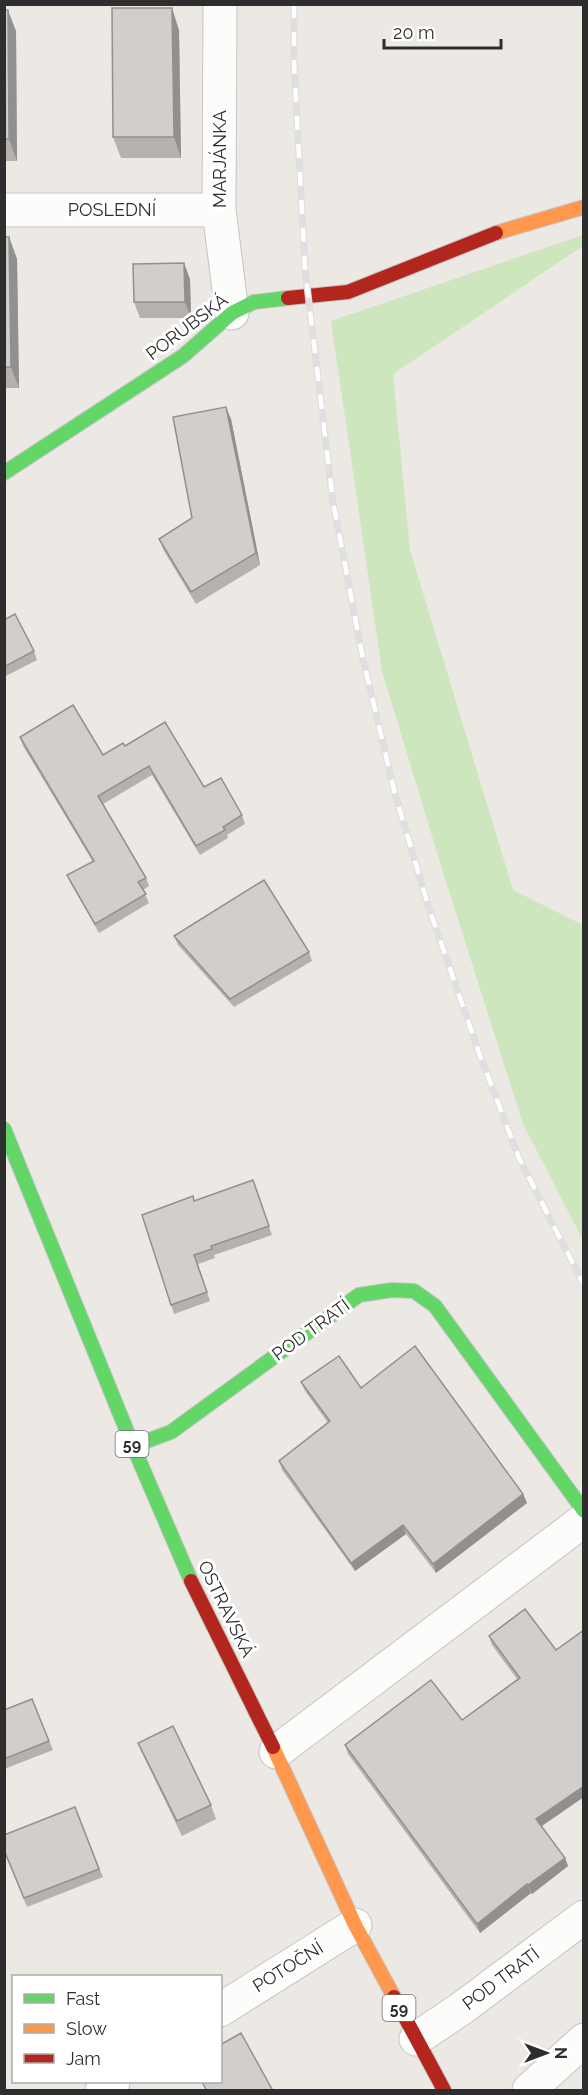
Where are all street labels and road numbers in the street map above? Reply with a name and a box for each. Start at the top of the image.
street label: MARJÁNKA [208,110,230,208]
street label: POSLEDNÍ [68,198,157,220]
street label: PORUBSKÁ [141,288,232,364]
street label: POD TRATÍ [267,1293,354,1365]
road number: 59 [116,1431,148,1457]
street label: OSTRAVSKÁ [194,1557,260,1660]
street label: POTOČNÍ [248,1936,327,1996]
street label: POD TRATÍ [458,1942,544,2014]
road number: 59 [382,1995,416,2021]

